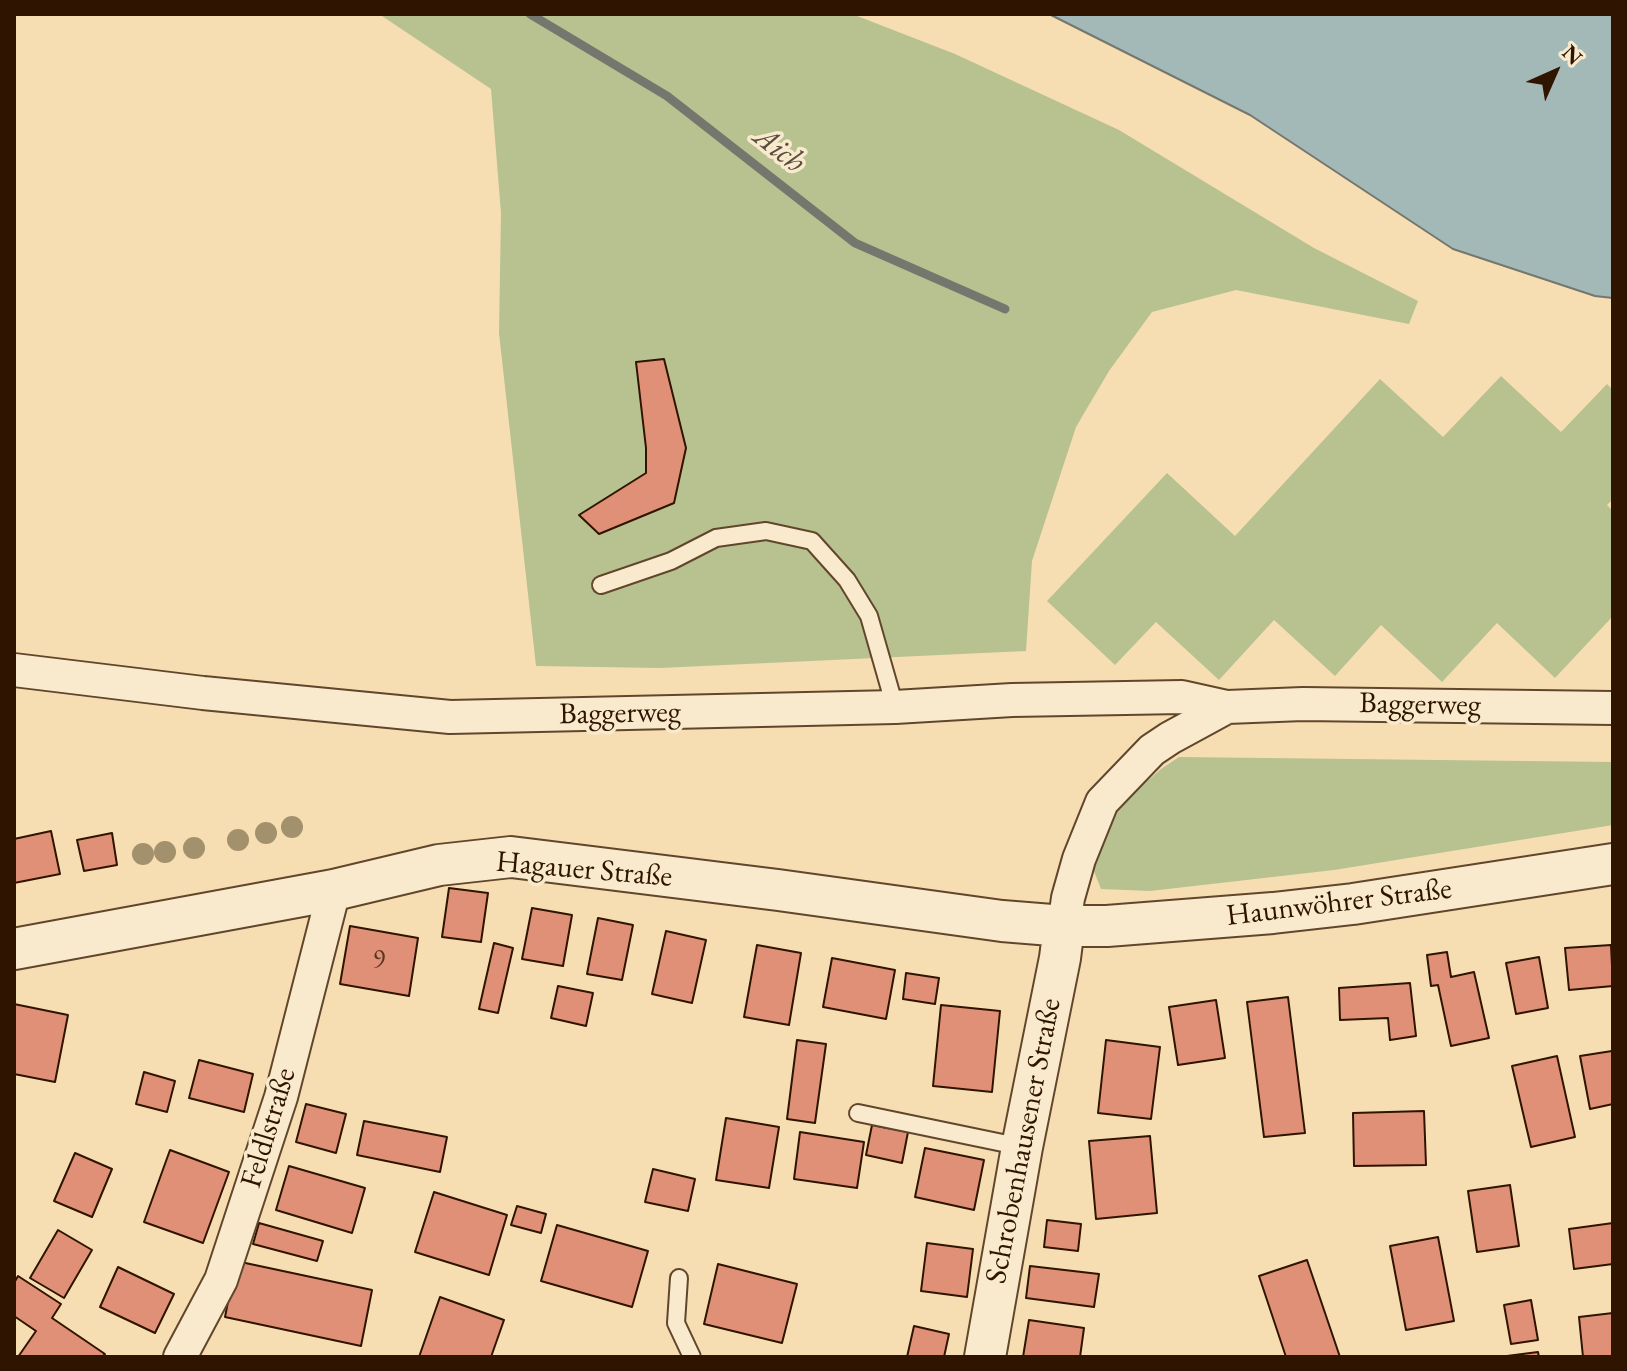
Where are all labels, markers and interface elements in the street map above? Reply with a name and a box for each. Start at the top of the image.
north arrow [1515,32,1595,112]
text: N [1556,38,1589,71]
water label: Aich [746,118,812,182]
street label: Baggerweg [1359,686,1481,724]
street label: Baggerweg [559,695,681,733]
street label: Hagauer Straße [494,844,674,896]
street label: Haunwöhrer Straße [1224,871,1454,935]
house number: 9 [373,945,385,977]
street label: Schrobenhausener Straße [979,995,1069,1287]
street label: Feldlstraße [234,1064,304,1192]

